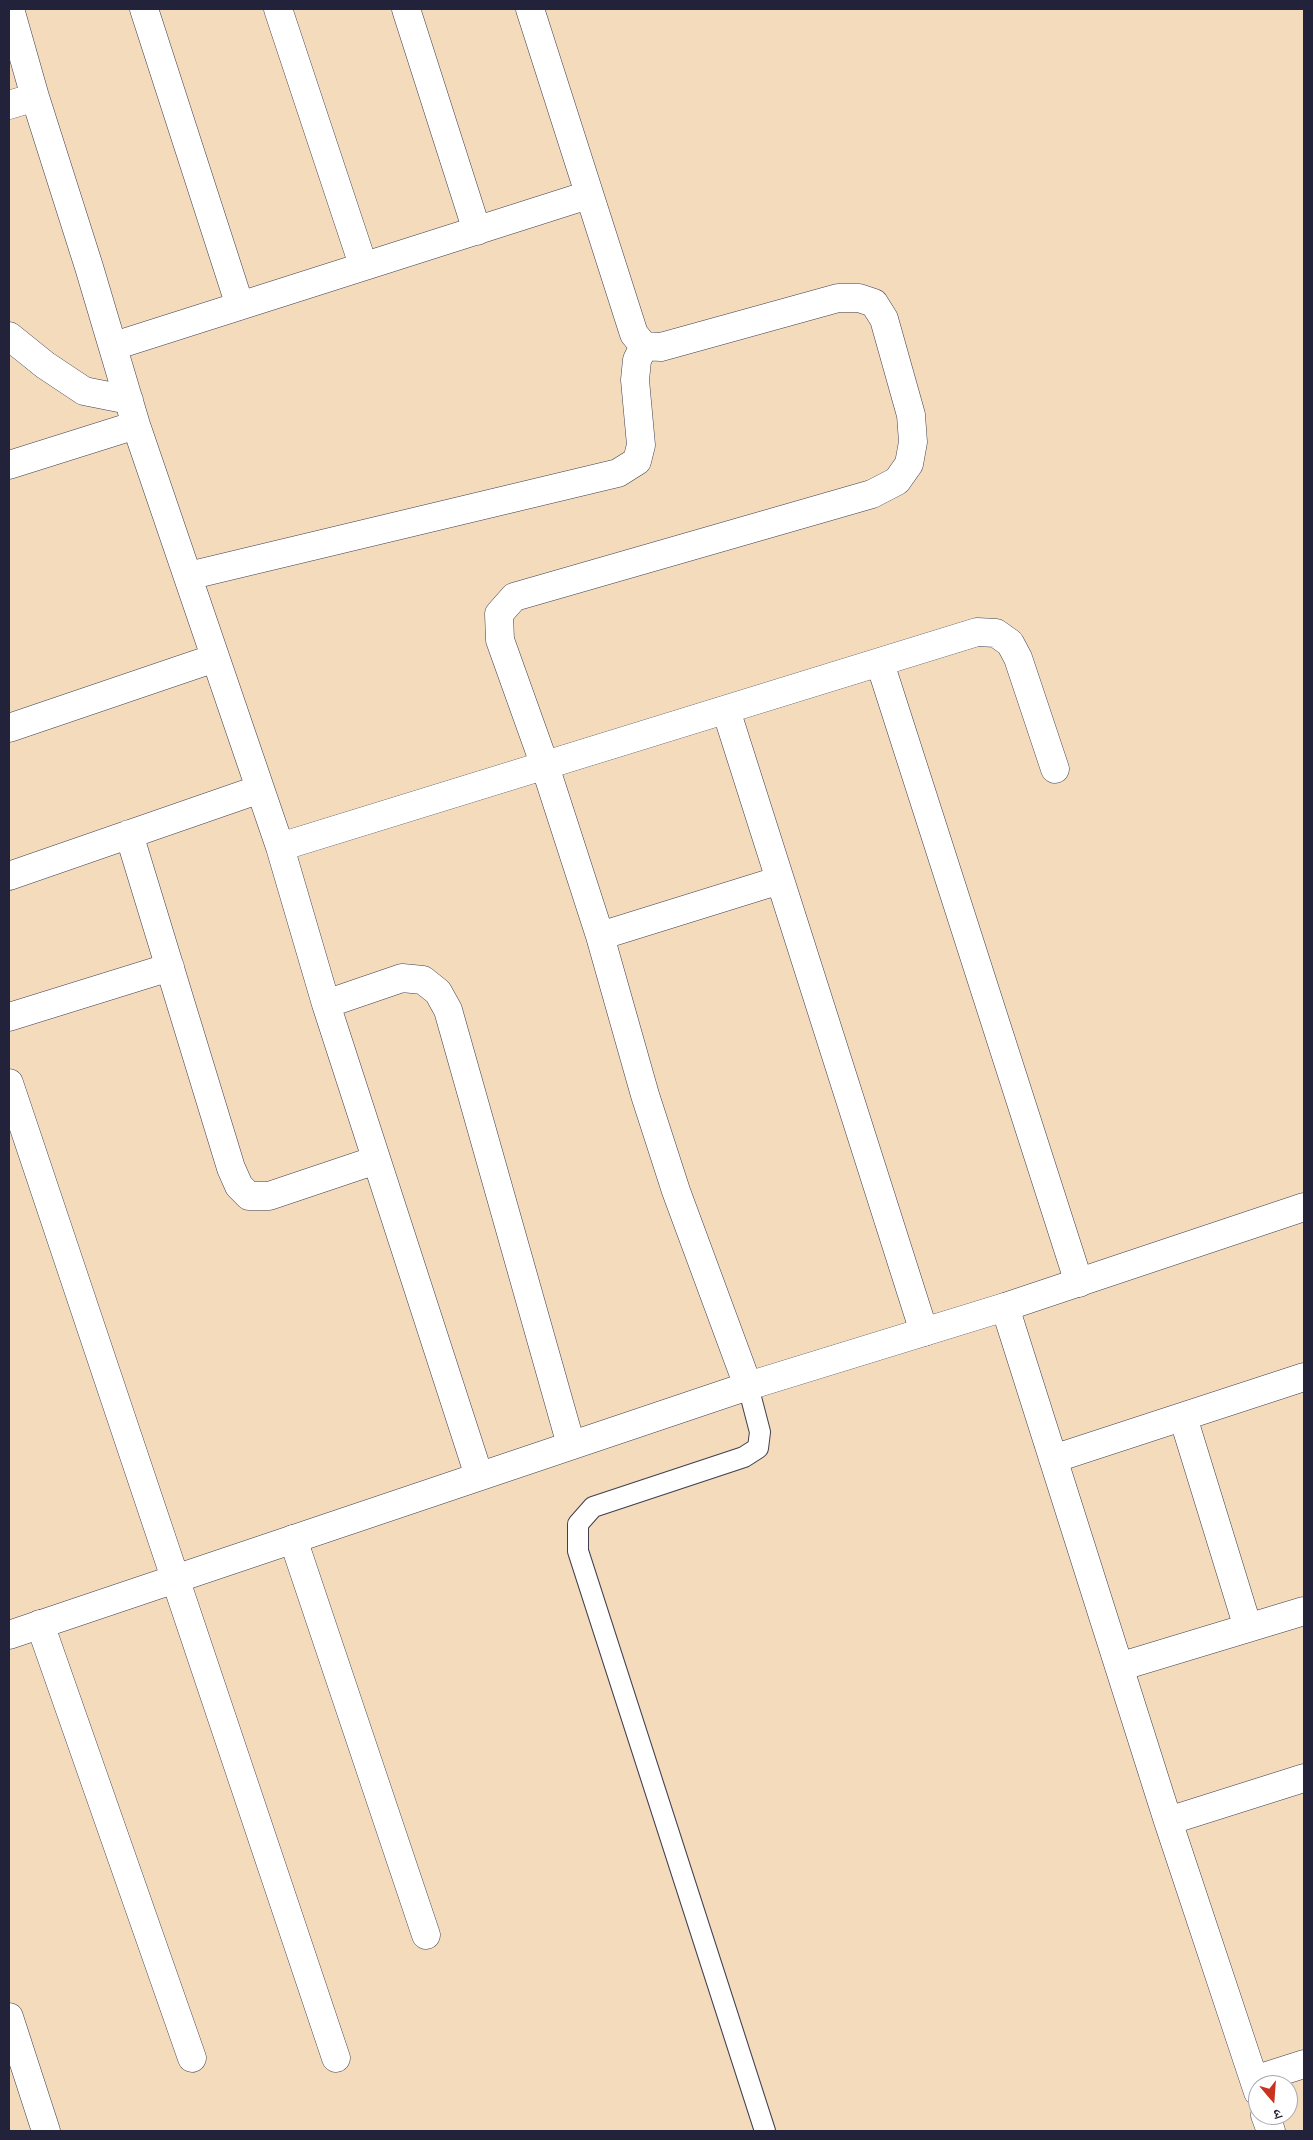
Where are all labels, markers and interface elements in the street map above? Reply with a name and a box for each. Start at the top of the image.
north arrow [1248,2075,1298,2125]
text: उ [1271,2105,1284,2123]

